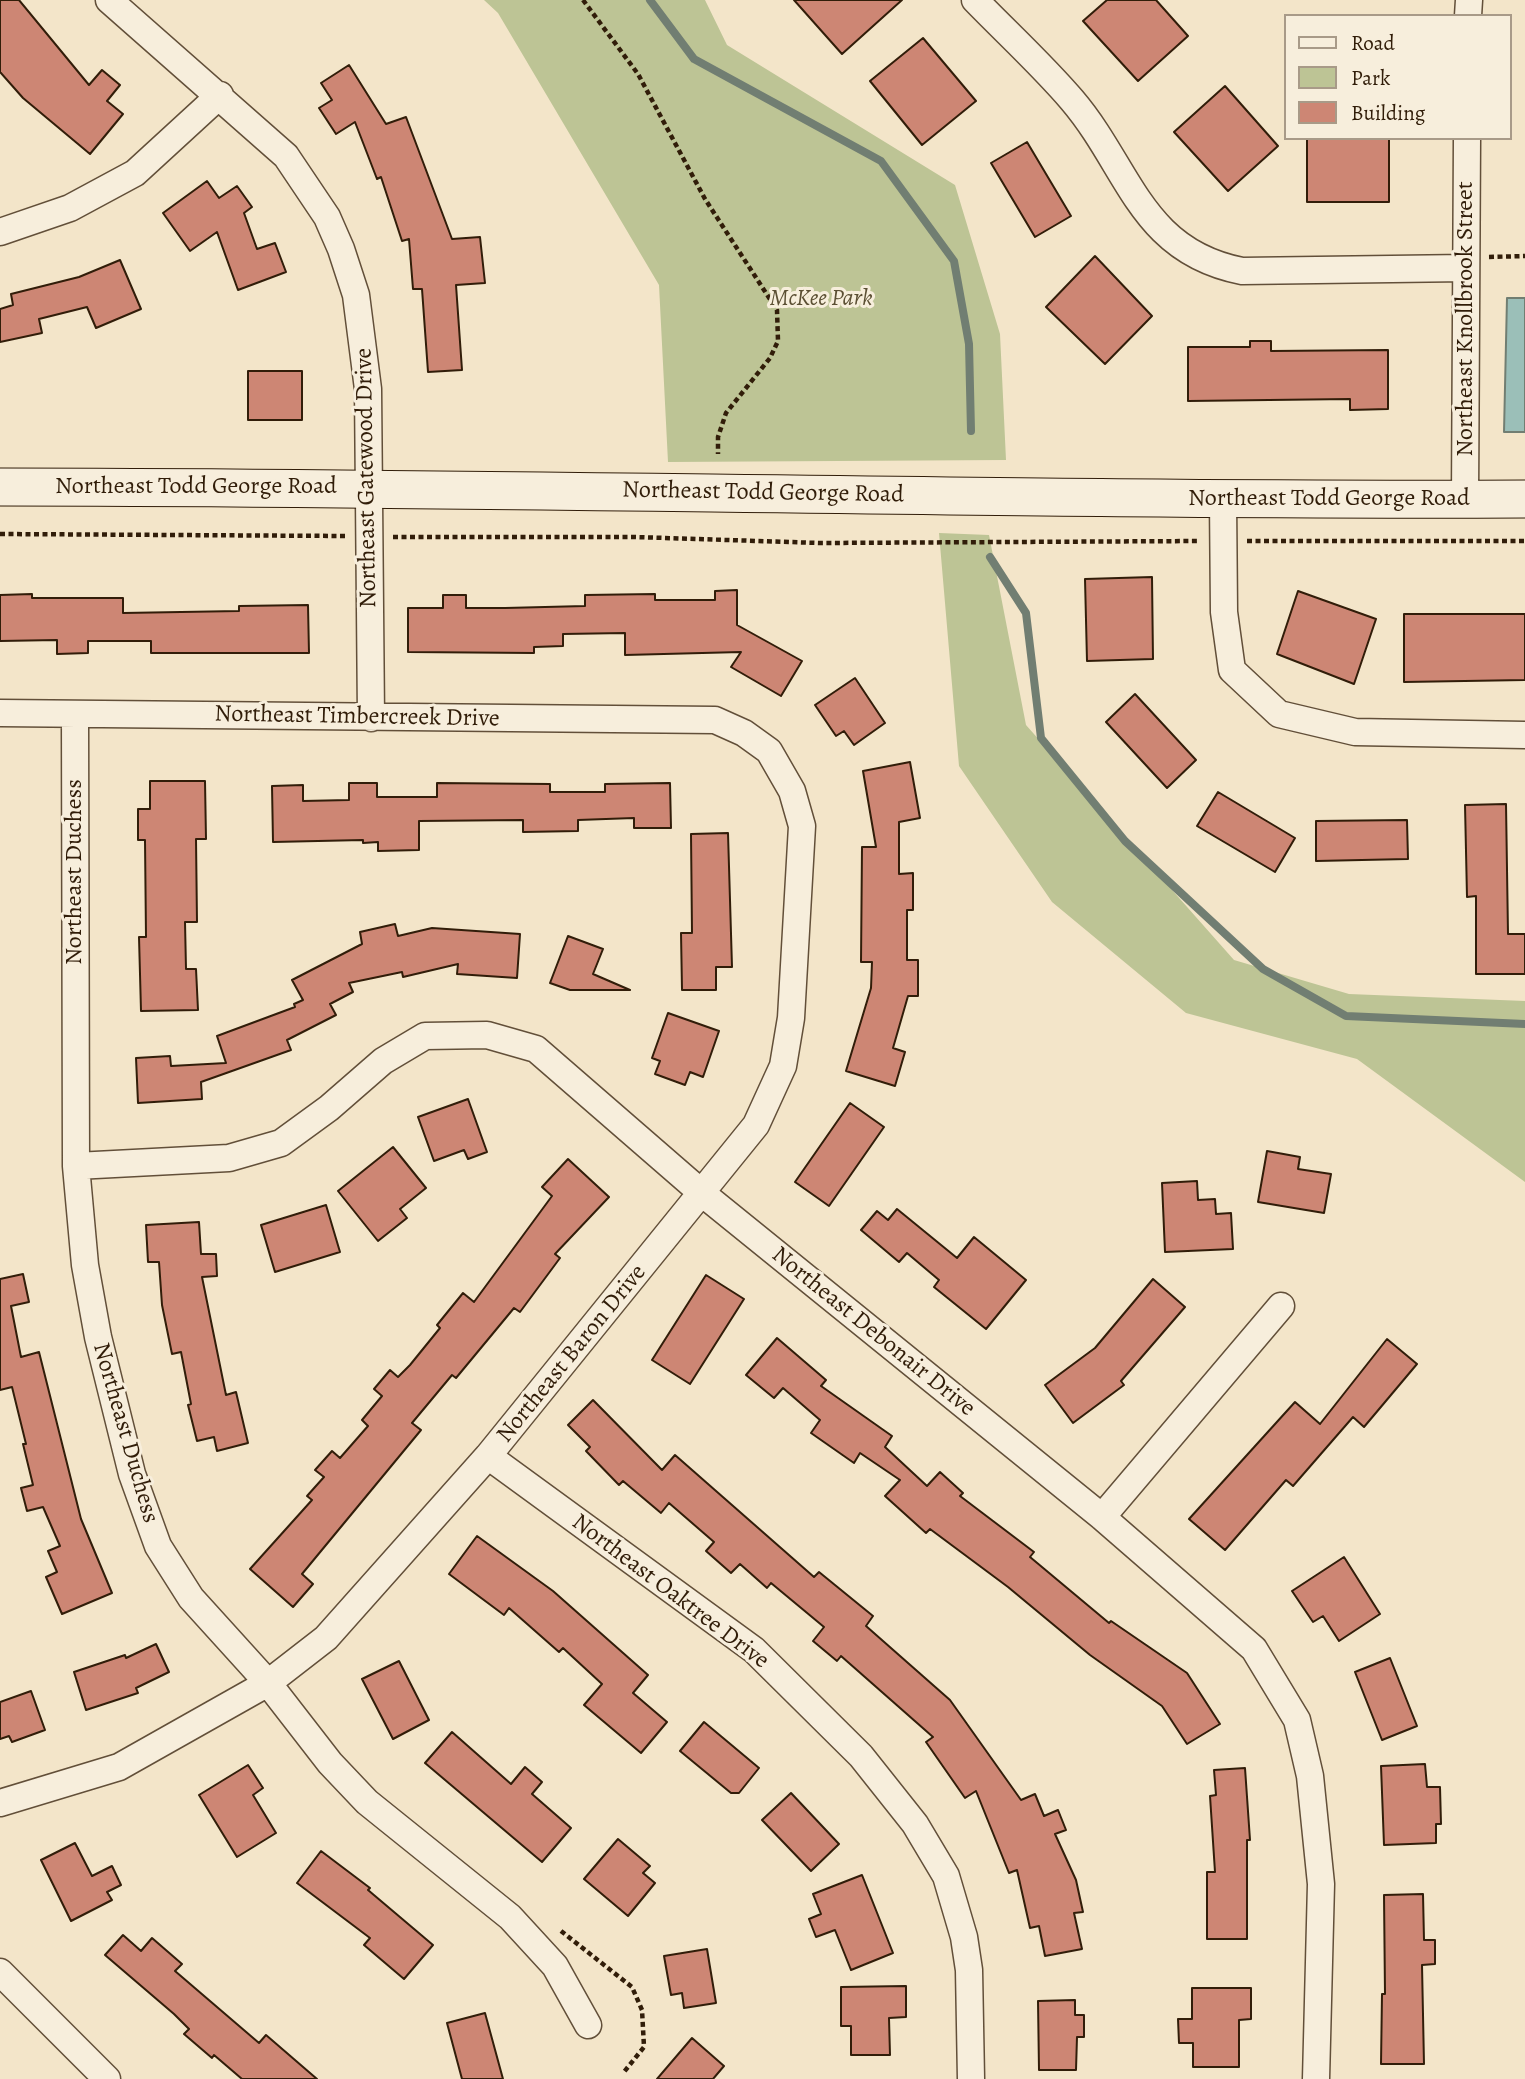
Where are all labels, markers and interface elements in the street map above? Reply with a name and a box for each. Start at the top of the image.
legend [1284,14,1511,140]
text: Road [1351,29,1395,57]
text: Park [1351,64,1390,92]
text: Building [1351,99,1425,127]
street label: Northeast Knollbrook Street [1452,181,1480,457]
park label: McKee Park [769,285,873,313]
street label: Northeast Gatewood Drive [350,348,384,608]
street label: Northeast Todd George Road [55,473,337,501]
street label: Northeast Todd George Road [622,476,904,510]
street label: Northeast Todd George Road [1188,485,1470,513]
street label: Northeast Timbercreek Drive [214,700,500,734]
street label: Northeast Duchess [61,779,89,965]
street label: Northeast Debonair Drive [765,1241,981,1423]
street label: Northeast Baron Drive [491,1259,653,1449]
street label: Northeast Duchess [86,1340,164,1526]
street label: Northeast Oaktree Drive [566,1508,774,1676]

